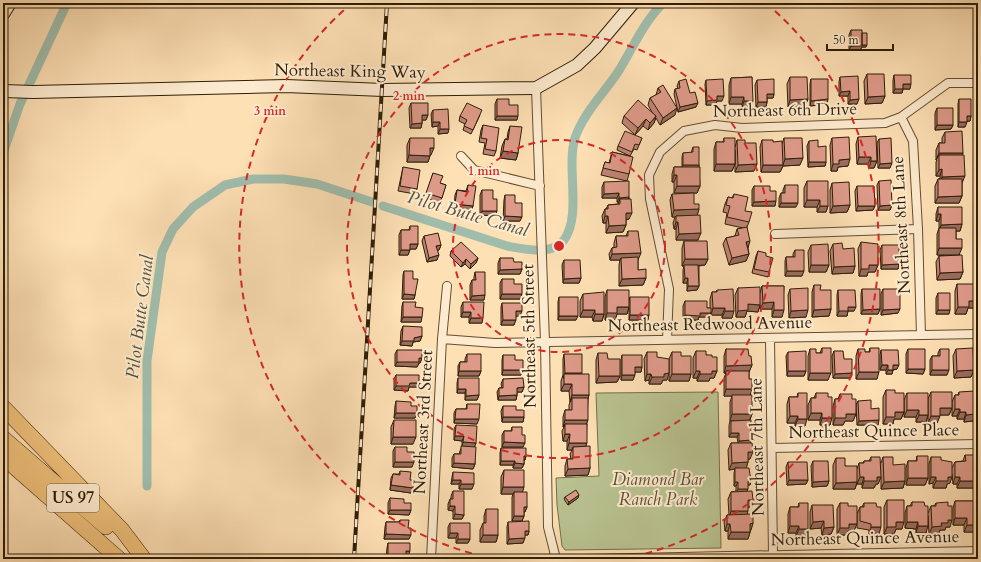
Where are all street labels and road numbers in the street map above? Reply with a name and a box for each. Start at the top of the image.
street label: Northeast King Way [274,58,426,84]
street label: Northeast 6th Drive [713,97,857,123]
street label: Northeast 8th Lane [886,155,916,295]
street label: Northeast 5th Street [516,263,542,408]
street label: Northeast Redwood Avenue [608,311,812,337]
street label: Northeast 3rd Street [408,349,438,495]
street label: Northeast 7th Lane [744,378,770,516]
street label: Northeast Quince Place [788,418,960,444]
road number: US 97 [47,484,99,512]
street label: Northeast Quince Avenue [770,525,960,551]

